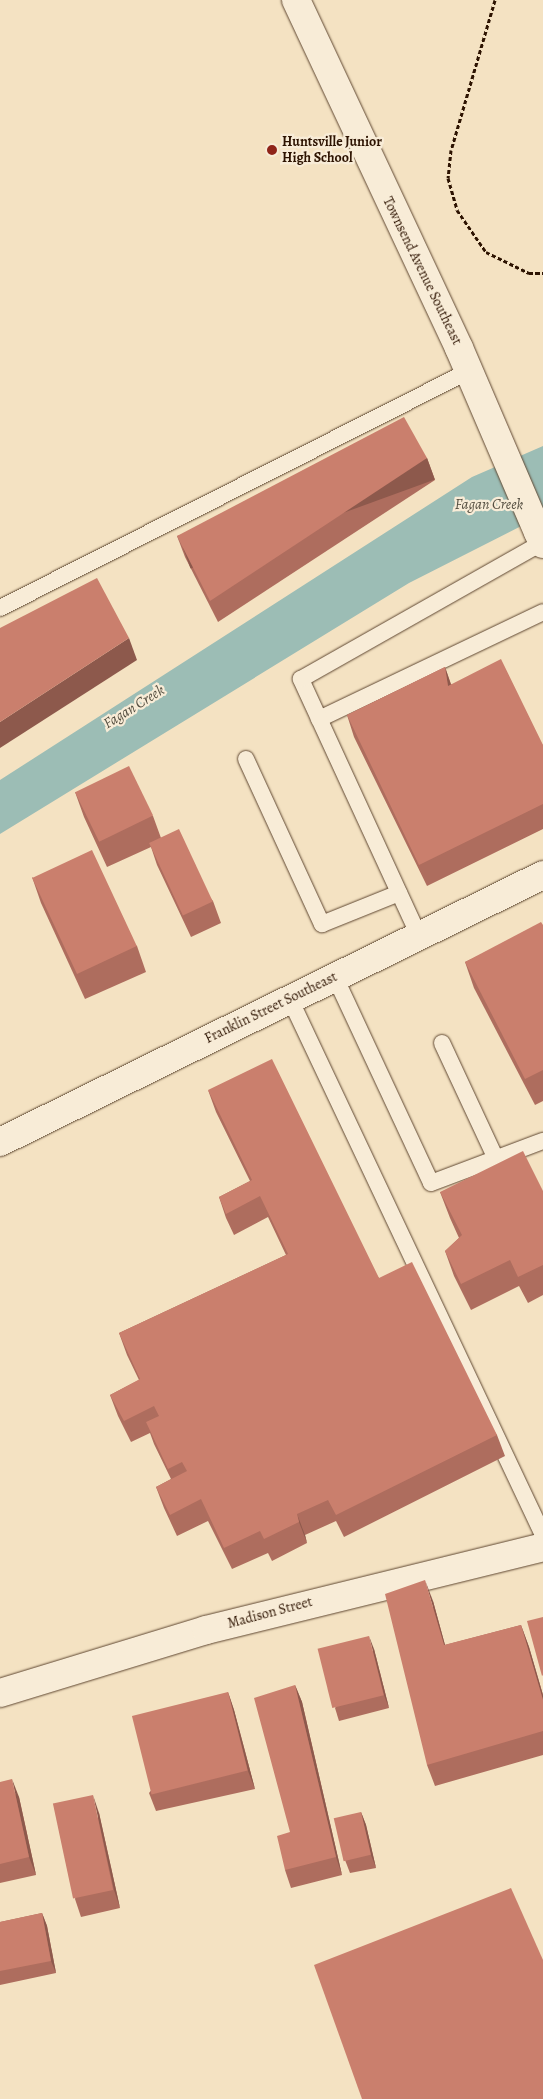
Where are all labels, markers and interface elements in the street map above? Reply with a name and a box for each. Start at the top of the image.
place label: Huntsville Junior High School [282,134,382,166]
marker: Huntsville Junior High School [266,144,278,156]
street label: Townsend Avenue Southeast [379,194,465,348]
water label: Fagan Creek [455,496,523,514]
water label: Fagan Creek [100,681,168,733]
street label: Franklin Street Southeast [202,969,340,1047]
street label: Madison Street [226,1594,314,1632]

